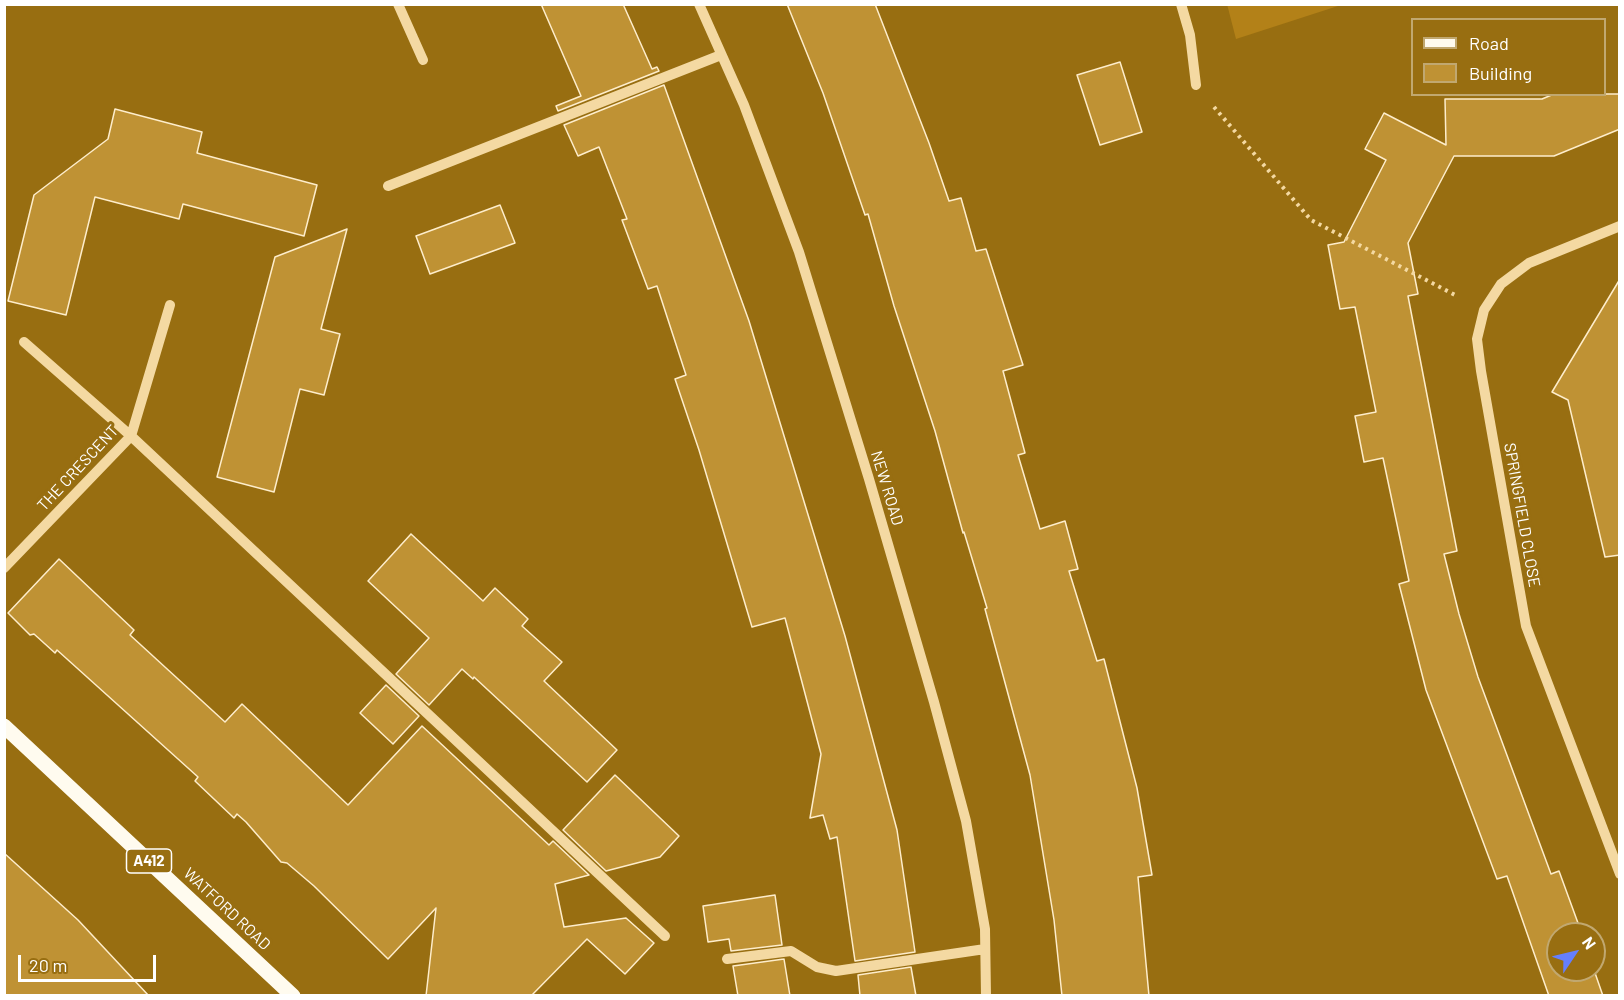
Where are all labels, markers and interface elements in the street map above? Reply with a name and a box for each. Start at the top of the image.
legend [1411,18,1606,96]
text: Road [1469,32,1509,54]
text: Building [1469,62,1532,84]
street label: THE CRESCENT [33,421,123,515]
street label: SPRINGFIELD CLOSE [1500,441,1544,589]
street label: NEW ROAD [867,448,907,528]
road number: A412 [126,849,172,873]
street label: WATFORD ROAD [180,864,274,954]
north arrow [1546,922,1606,982]
text: N [1579,933,1600,952]
scale bar [21,943,159,981]
text: 20 m [29,954,67,976]

